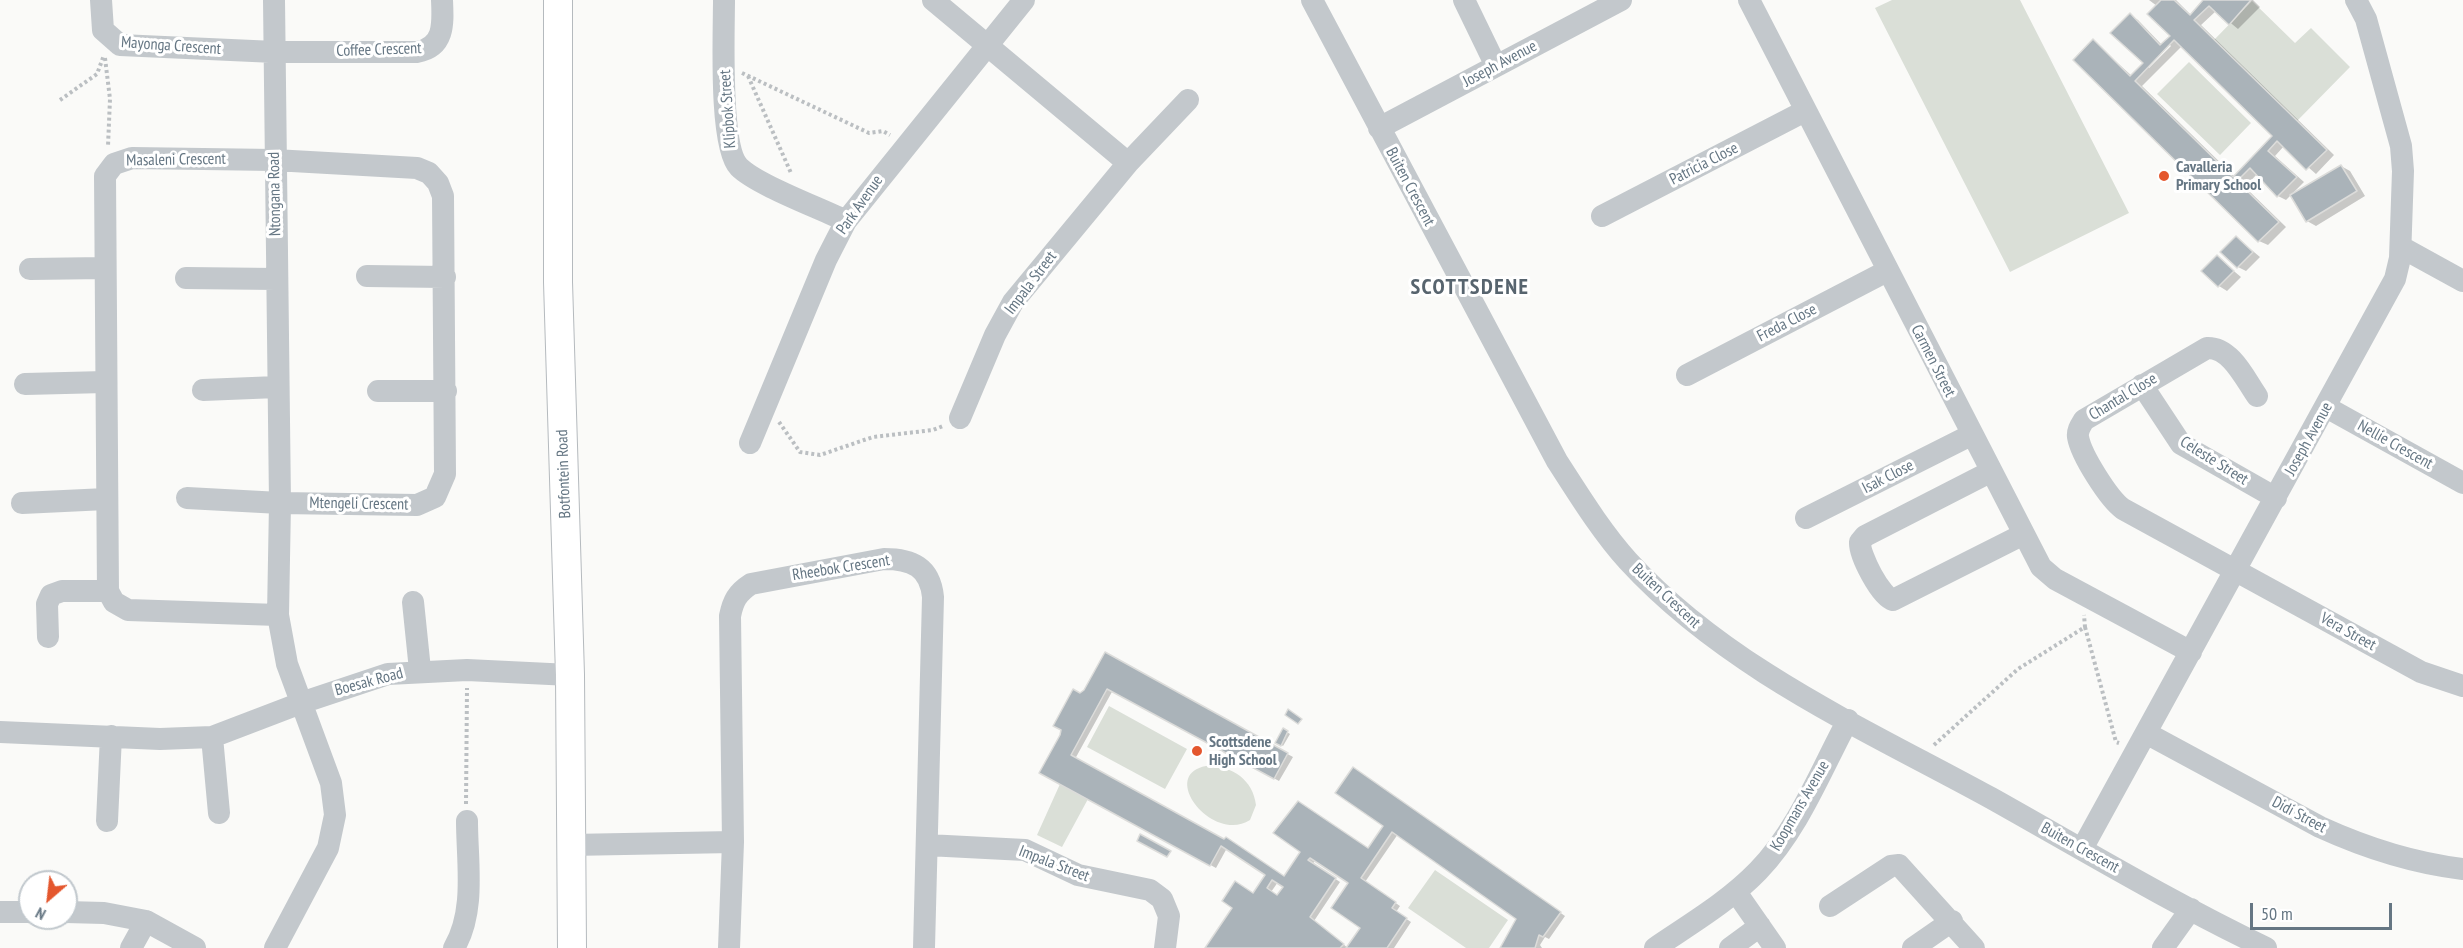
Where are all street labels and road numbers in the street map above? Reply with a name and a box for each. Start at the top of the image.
street label: Mayonga Crescent [120,33,222,59]
street label: Joseph Avenue [1460,37,1540,91]
street label: Coffee Crescent [336,39,422,61]
street label: Klipbok Street [716,69,740,149]
street label: Patricia Close [1667,139,1741,189]
street label: Buiten Crescent [1381,144,1439,230]
street label: Masaleni Crescent [126,150,226,170]
street label: Ntongana Road [265,152,285,236]
street label: Park Avenue [833,172,887,238]
street label: Impala Street [1001,248,1061,318]
street label: Freda Close [1754,300,1820,346]
street label: Carmen Street [1907,322,1959,400]
street label: Chantal Close [2086,369,2160,425]
street label: Joseph Avenue [2281,399,2337,479]
street label: Nellie Crescent [2354,416,2436,474]
street label: Botfontein Road [553,429,575,519]
street label: Celeste Street [2176,433,2252,489]
street label: Isak Close [1859,456,1917,498]
street label: Mtengeli Crescent [309,494,409,514]
street label: Rheebok Crescent [791,551,891,585]
street label: Buiten Crescent [1628,560,1704,632]
street label: Vera Street [2317,609,2379,655]
street label: Boesak Road [333,664,405,700]
street label: Koopmans Avenue [1766,757,1834,855]
street label: Didi Street [2269,793,2329,837]
street label: Buiten Crescent [2038,819,2122,877]
street label: Impala Street [1016,842,1092,886]

